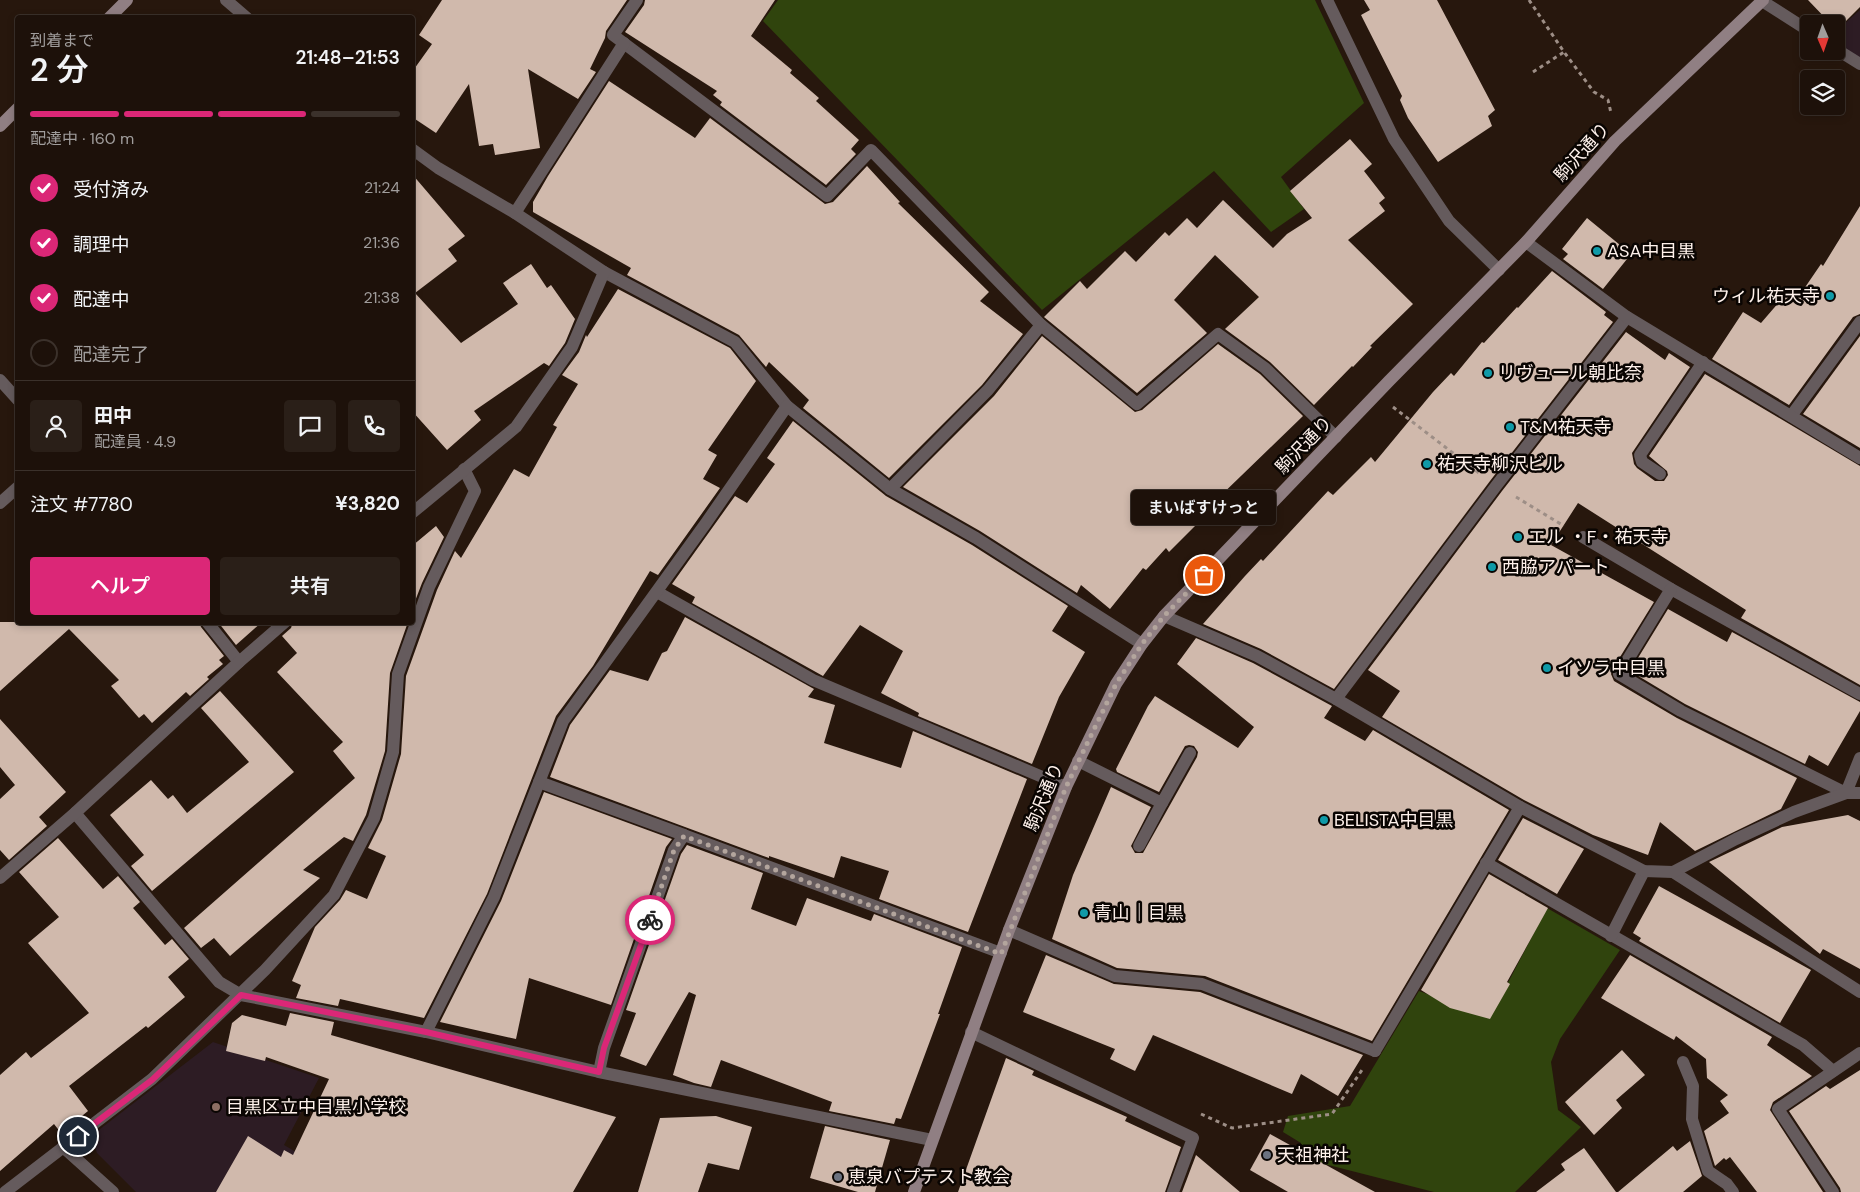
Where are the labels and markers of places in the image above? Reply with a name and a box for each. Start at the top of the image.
place label: ASA中目黒 [1607,239,1695,263]
marker: ASA中目黒 [1591,245,1603,257]
place label: ウィル祐天寺 [1712,284,1820,308]
marker: ウィル祐天寺 [1824,290,1836,302]
place label: リヴュール朝比奈 [1498,361,1642,385]
marker: リヴュール朝比奈 [1482,367,1494,379]
place label: T&M祐天寺 [1520,415,1612,439]
marker: T&M祐天寺 [1504,421,1516,433]
place label: 祐天寺柳沢ビル [1437,452,1563,476]
marker: 祐天寺柳沢ビル [1421,458,1433,470]
callout: まいばすけっと [1132,490,1276,525]
place label: エル ・F・祐天寺 [1528,525,1668,549]
marker: エル ・F・祐天寺 [1512,531,1524,543]
pin [1183,554,1225,596]
place label: 西脇アパート [1502,555,1610,579]
marker: 西脇アパート [1486,561,1498,573]
place label: イソラ中目黒 [1557,656,1665,680]
marker: イソラ中目黒 [1541,662,1553,674]
place label: BELISTA中目黒 [1334,808,1453,832]
marker: BELISTA中目黒 [1318,814,1330,826]
place label: 青山｜目黒 [1094,901,1184,925]
marker: 青山｜目黒 [1078,907,1090,919]
place label: 目黒区立中目黒小学校 [226,1095,406,1119]
marker: 目黒区立中目黒小学校 [210,1101,222,1113]
pin [57,1115,99,1157]
place label: 天祖神社 [1277,1143,1349,1167]
marker: 天祖神社 [1261,1149,1273,1161]
place label: 恵泉バプテスト教会 [848,1165,1010,1189]
marker: 恵泉バプテスト教会 [832,1171,844,1183]

